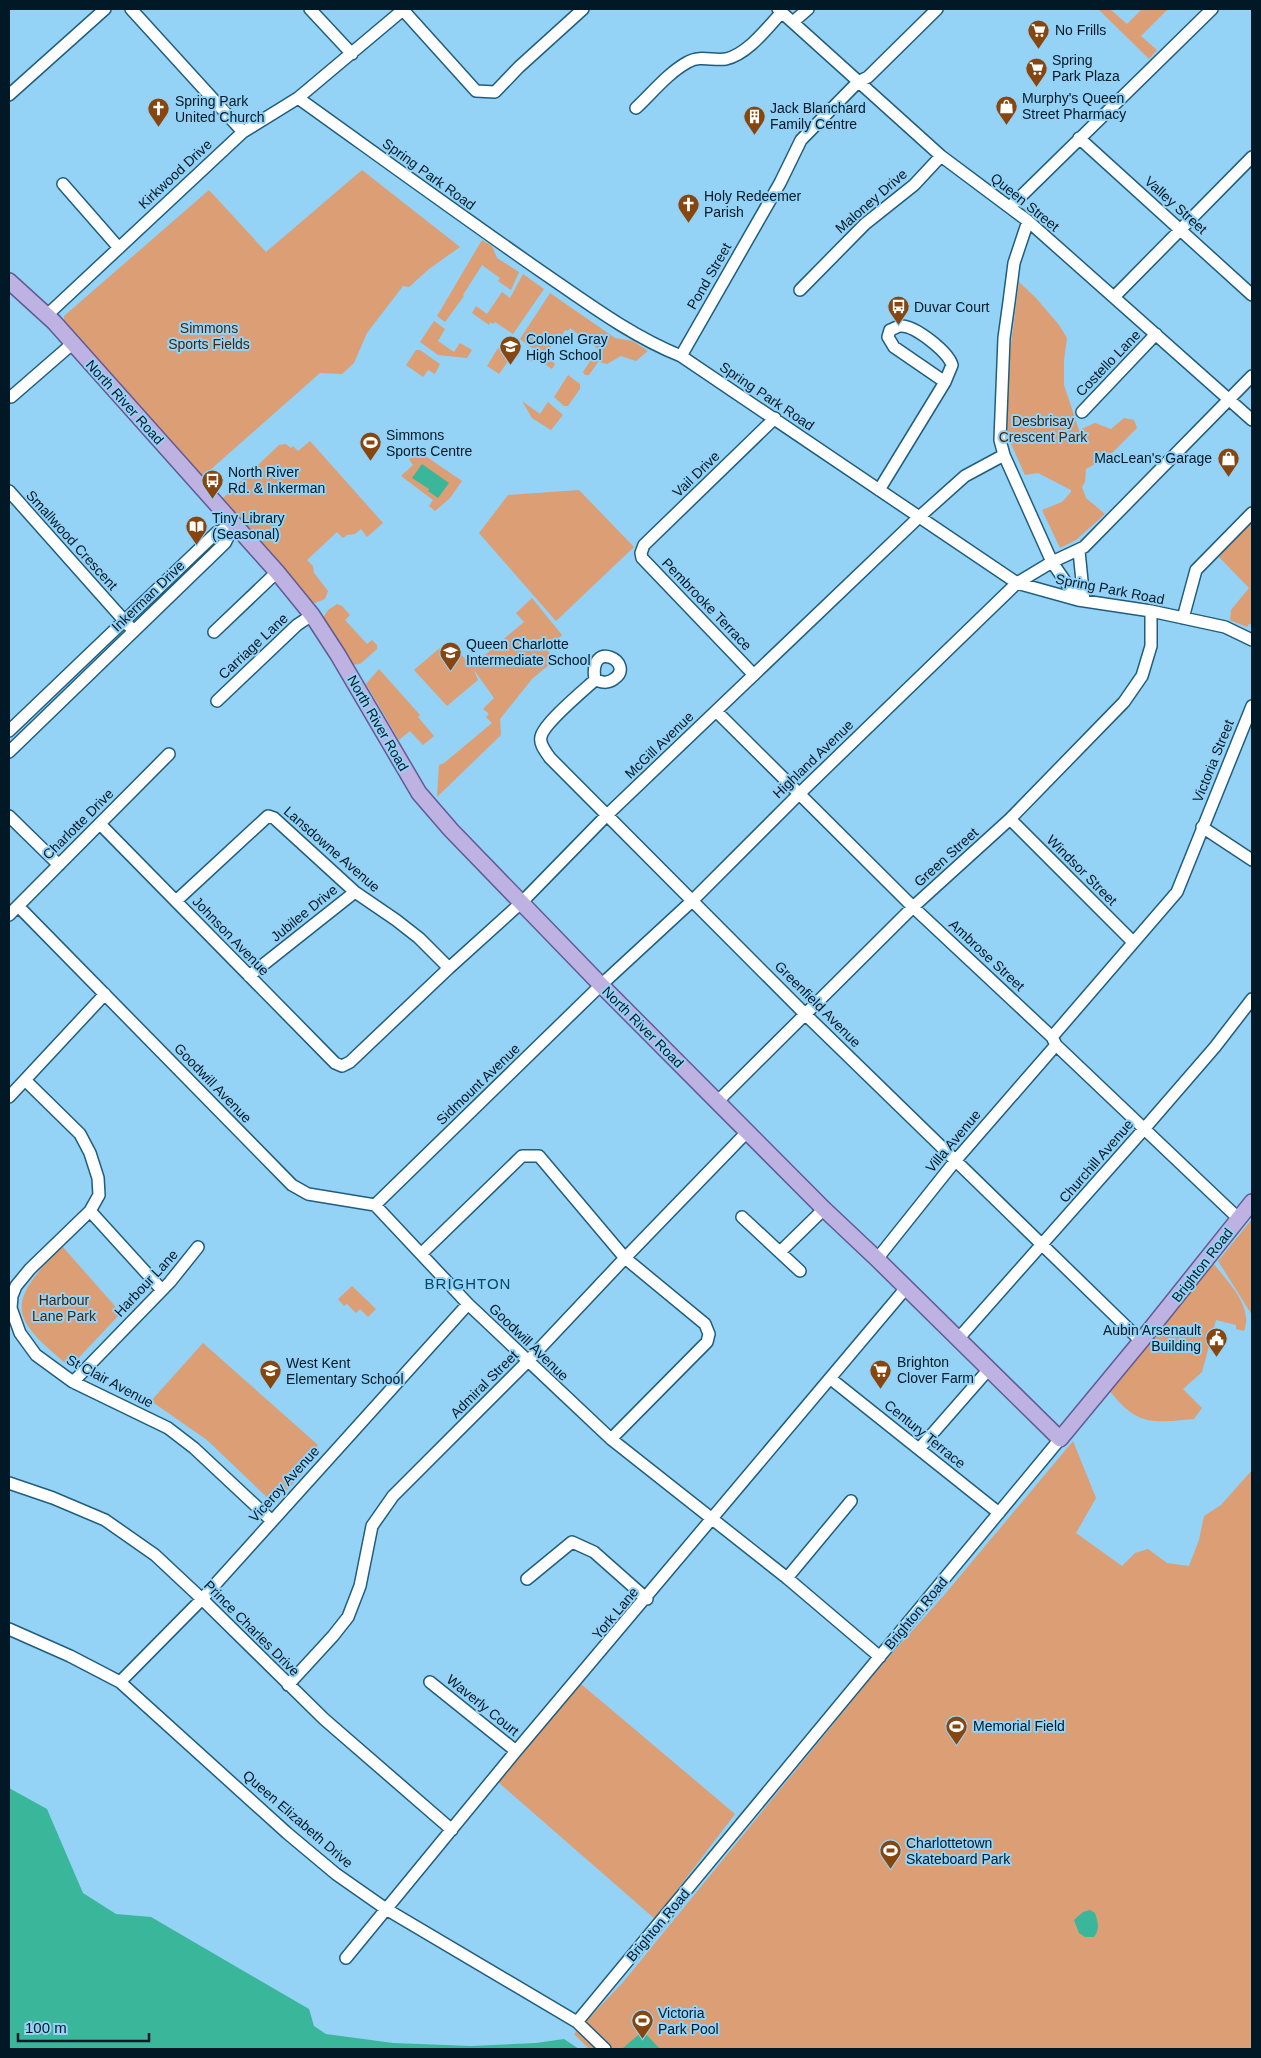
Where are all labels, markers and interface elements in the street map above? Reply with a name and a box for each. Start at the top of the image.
supermarket icon: No Frills [1027,18,1051,49]
place label: No Frills [1055,22,1106,38]
place label: Spring Park Plaza [1052,52,1120,84]
supermarket icon: Spring Park Plaza [1024,56,1048,87]
place label: Murphy's Queen Street Pharmacy [1022,90,1126,122]
place label: Spring Park United Church [175,93,265,125]
shop icon: Murphy's Queen Street Pharmacy [994,94,1018,125]
church icon: Spring Park United Church [147,97,171,128]
place label: Jack Blanchard Family Centre [770,100,866,132]
building icon: Jack Blanchard Family Centre [742,104,766,135]
street label: Spring Park Road [380,135,478,213]
street label: Kirkwood Drive [135,136,215,212]
street label: Maloney Drive [832,165,910,236]
street label: Queen Street [988,170,1062,234]
street label: Valley Street [1142,173,1211,237]
place label: Holy Redeemer Parish [704,188,802,220]
church icon: Holy Redeemer Parish [676,192,700,223]
street label: Pond Street [684,240,734,312]
bus stop icon: Duvar Court [886,295,910,326]
place label: Duvar Court [914,299,990,315]
park label: Simmons Sports Fields [168,320,250,352]
street label: Costello Lane [1073,327,1144,399]
place label: Colonel Gray High School [526,331,608,363]
school or university icon: Colonel Gray High School [498,335,522,366]
street label: North River Road [83,356,167,448]
street label: Spring Park Road [717,358,817,434]
park label: Desbrisay Crescent Park [999,413,1088,445]
place label: Simmons Sports Centre [386,427,473,459]
sports icon: Simmons Sports Centre [358,431,382,462]
shop icon: MacLean's Garage [1216,446,1240,477]
street label: Vail Drive [669,448,723,500]
place label: MacLean's Garage [1094,450,1212,466]
place label: North River Rd. & Inkerman [228,464,325,496]
bus stop icon: North River Rd. & Inkerman [200,468,224,499]
street label: Smallwood Crescent [23,487,121,593]
place label: Tiny Library (Seasonal) [212,510,285,542]
library icon: Tiny Library (Seasonal) [184,514,208,545]
street label: Pembrooke Terrace [659,555,755,654]
street label: Inkerman Drive [108,557,188,635]
street label: Spring Park Road [1054,571,1166,607]
street label: Carriage Lane [215,610,291,682]
place label: Queen Charlotte Intermediate School [466,636,591,668]
school or university icon: Queen Charlotte Intermediate School [438,640,462,671]
street label: North River Road [344,672,412,774]
street label: McGill Avenue [621,708,697,782]
street label: Highland Avenue [769,716,857,801]
street label: Victoria Street [1189,717,1237,805]
street label: Charlotte Drive [39,785,117,863]
street label: Lansdowne Avenue [281,803,383,895]
street label: Green Street [911,824,981,890]
street label: Windsor Street [1044,832,1120,908]
street label: Jubilee Drive [268,881,341,945]
street label: Johnson Avenue [189,893,273,979]
street label: Ambrose Street [946,916,1028,994]
street label: Greenfield Avenue [772,958,864,1050]
street label: North River Road [599,983,687,1071]
street label: Goodwill Avenue [171,1040,255,1126]
street label: Sidmount Avenue [433,1040,523,1128]
street label: Villa Avenue [922,1106,984,1175]
street label: Churchill Avenue [1056,1116,1137,1206]
street label: Brighton Road [1168,1225,1236,1305]
street label: Harbour Lane [111,1246,181,1320]
district label: BRIGHTON [425,1275,511,1292]
park label: Harbour Lane Park [32,1292,97,1324]
street label: Goodwill Avenue [486,1300,572,1384]
place label: Aubin Arsenault Building [1103,1322,1201,1354]
public building icon: Aubin Arsenault Building [1205,1326,1229,1357]
street label: Admiral Street [447,1347,521,1421]
street label: St Clair Avenue [64,1351,156,1411]
place label: Brighton Clover Farm [897,1354,974,1386]
place label: West Kent Elementary School [286,1355,404,1387]
supermarket icon: Brighton Clover Farm [869,1358,893,1389]
school or university icon: West Kent Elementary School [258,1359,282,1390]
street label: Century Terrace [881,1397,969,1472]
street label: Viceroy Avenue [246,1443,322,1525]
street label: Brighton Road [881,1574,951,1652]
street label: Prince Charles Drive [201,1577,303,1679]
street label: York Lane [589,1584,641,1642]
street label: Waverly Court [444,1671,522,1739]
sports icon: Memorial Field [945,1714,969,1745]
place label: Memorial Field [973,1718,1065,1734]
street label: Queen Elizabeth Drive [240,1767,356,1871]
place label: Charlottetown Skateboard Park [906,1835,1011,1867]
sports icon: Charlottetown Skateboard Park [878,1839,902,1870]
street label: Brighton Road [623,1886,693,1964]
place label: Victoria Park Pool [658,2005,719,2037]
sports icon: Victoria Park Pool [630,2009,654,2040]
scale bar [18,2010,149,2042]
text: 100 m [25,2019,67,2036]

